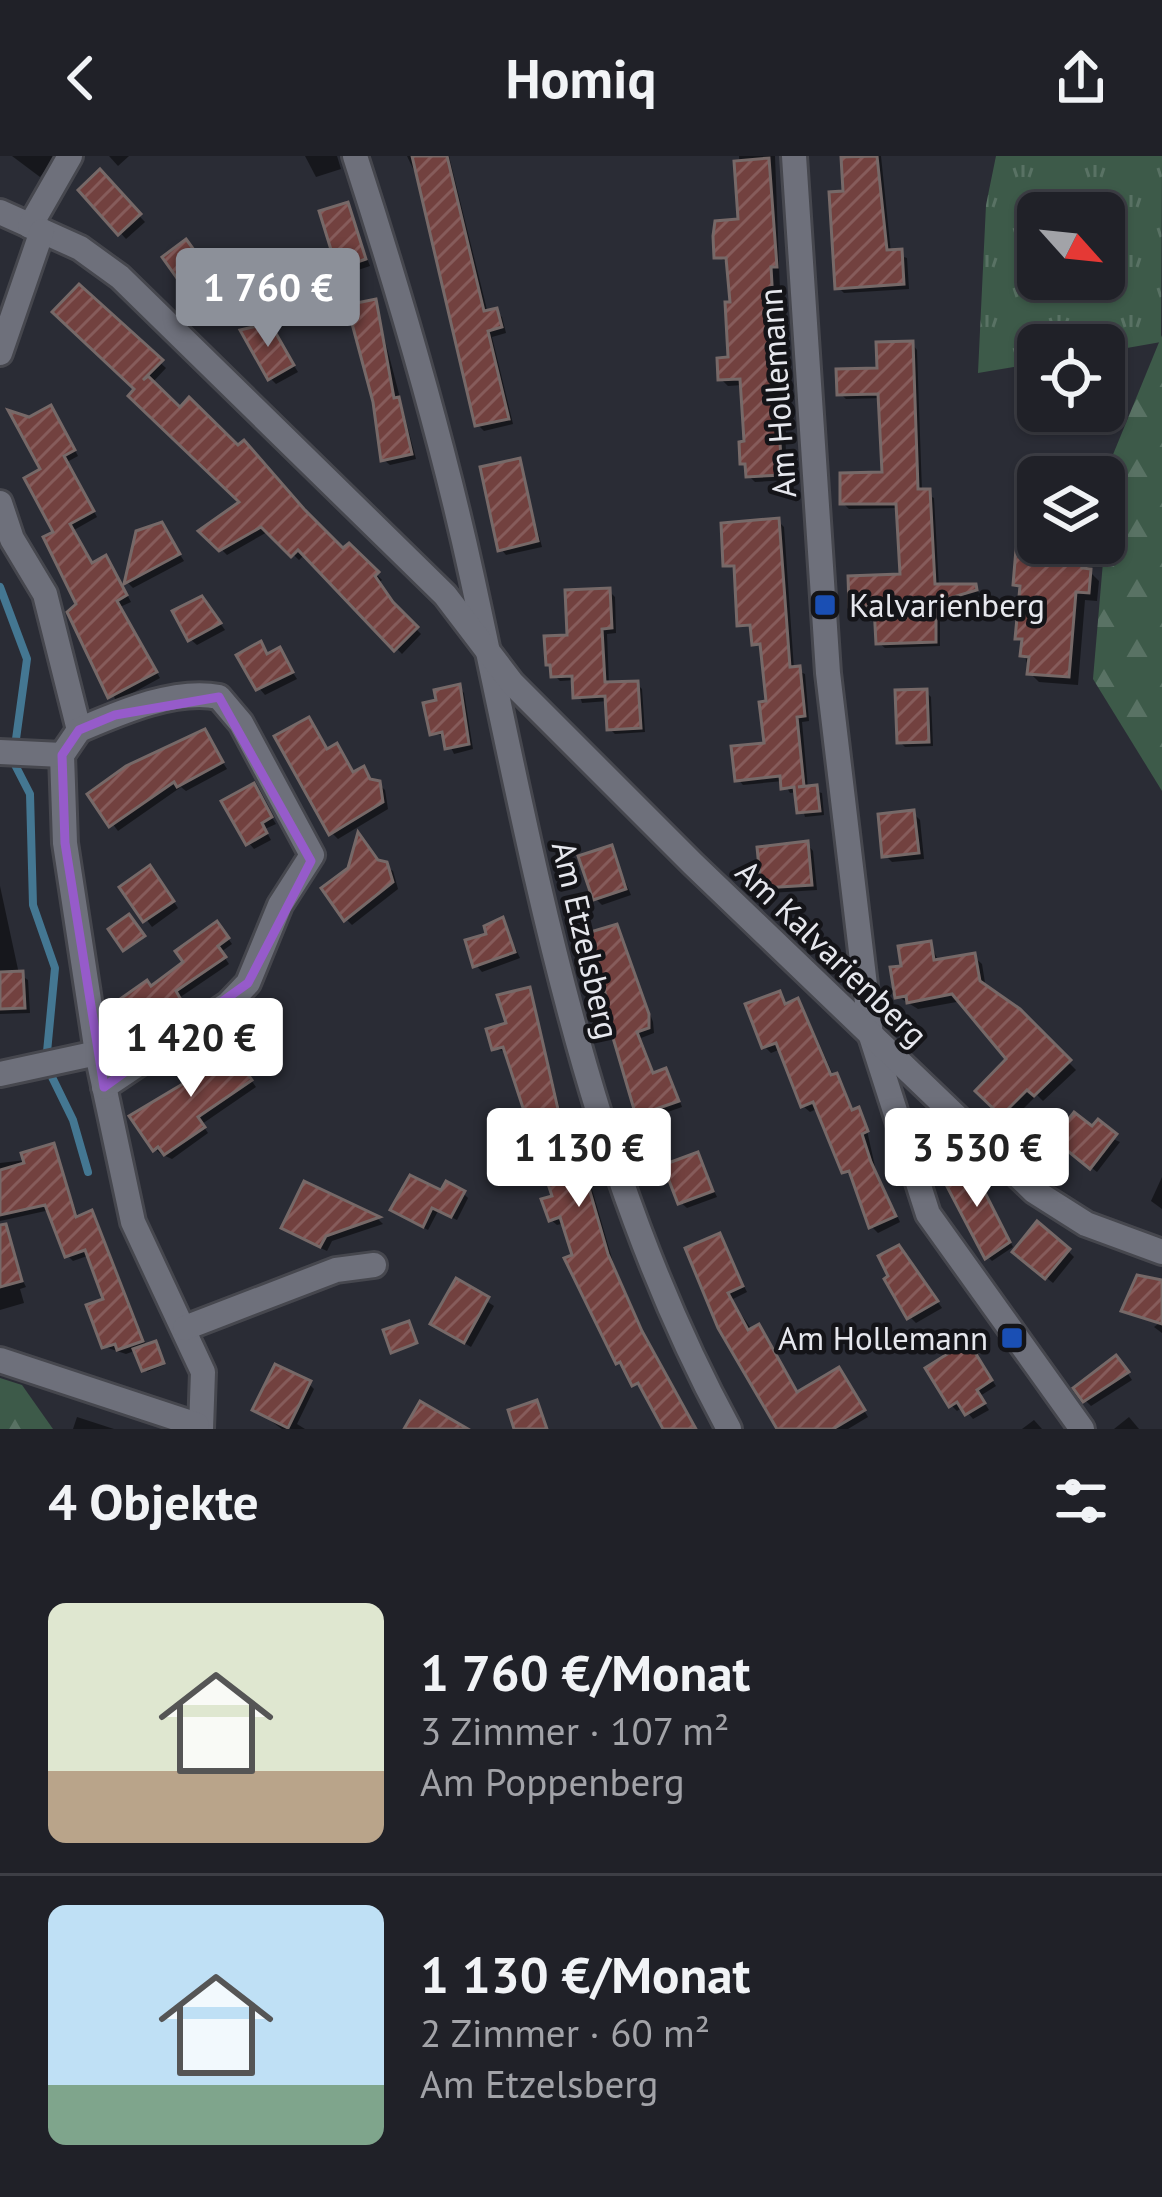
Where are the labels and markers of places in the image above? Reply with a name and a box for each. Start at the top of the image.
pin: 1 760 € [157,248,379,350]
place label: Kalvarienberg [849,583,1045,626]
marker: Kalvarienberg [812,592,838,618]
pin: 1 420 € [80,998,302,1100]
pin: 1 130 € [468,1108,690,1210]
pin: 3 530 € [866,1108,1088,1210]
place label: Am Hollemann [778,1316,988,1359]
marker: Am Hollemann [999,1325,1025,1351]

